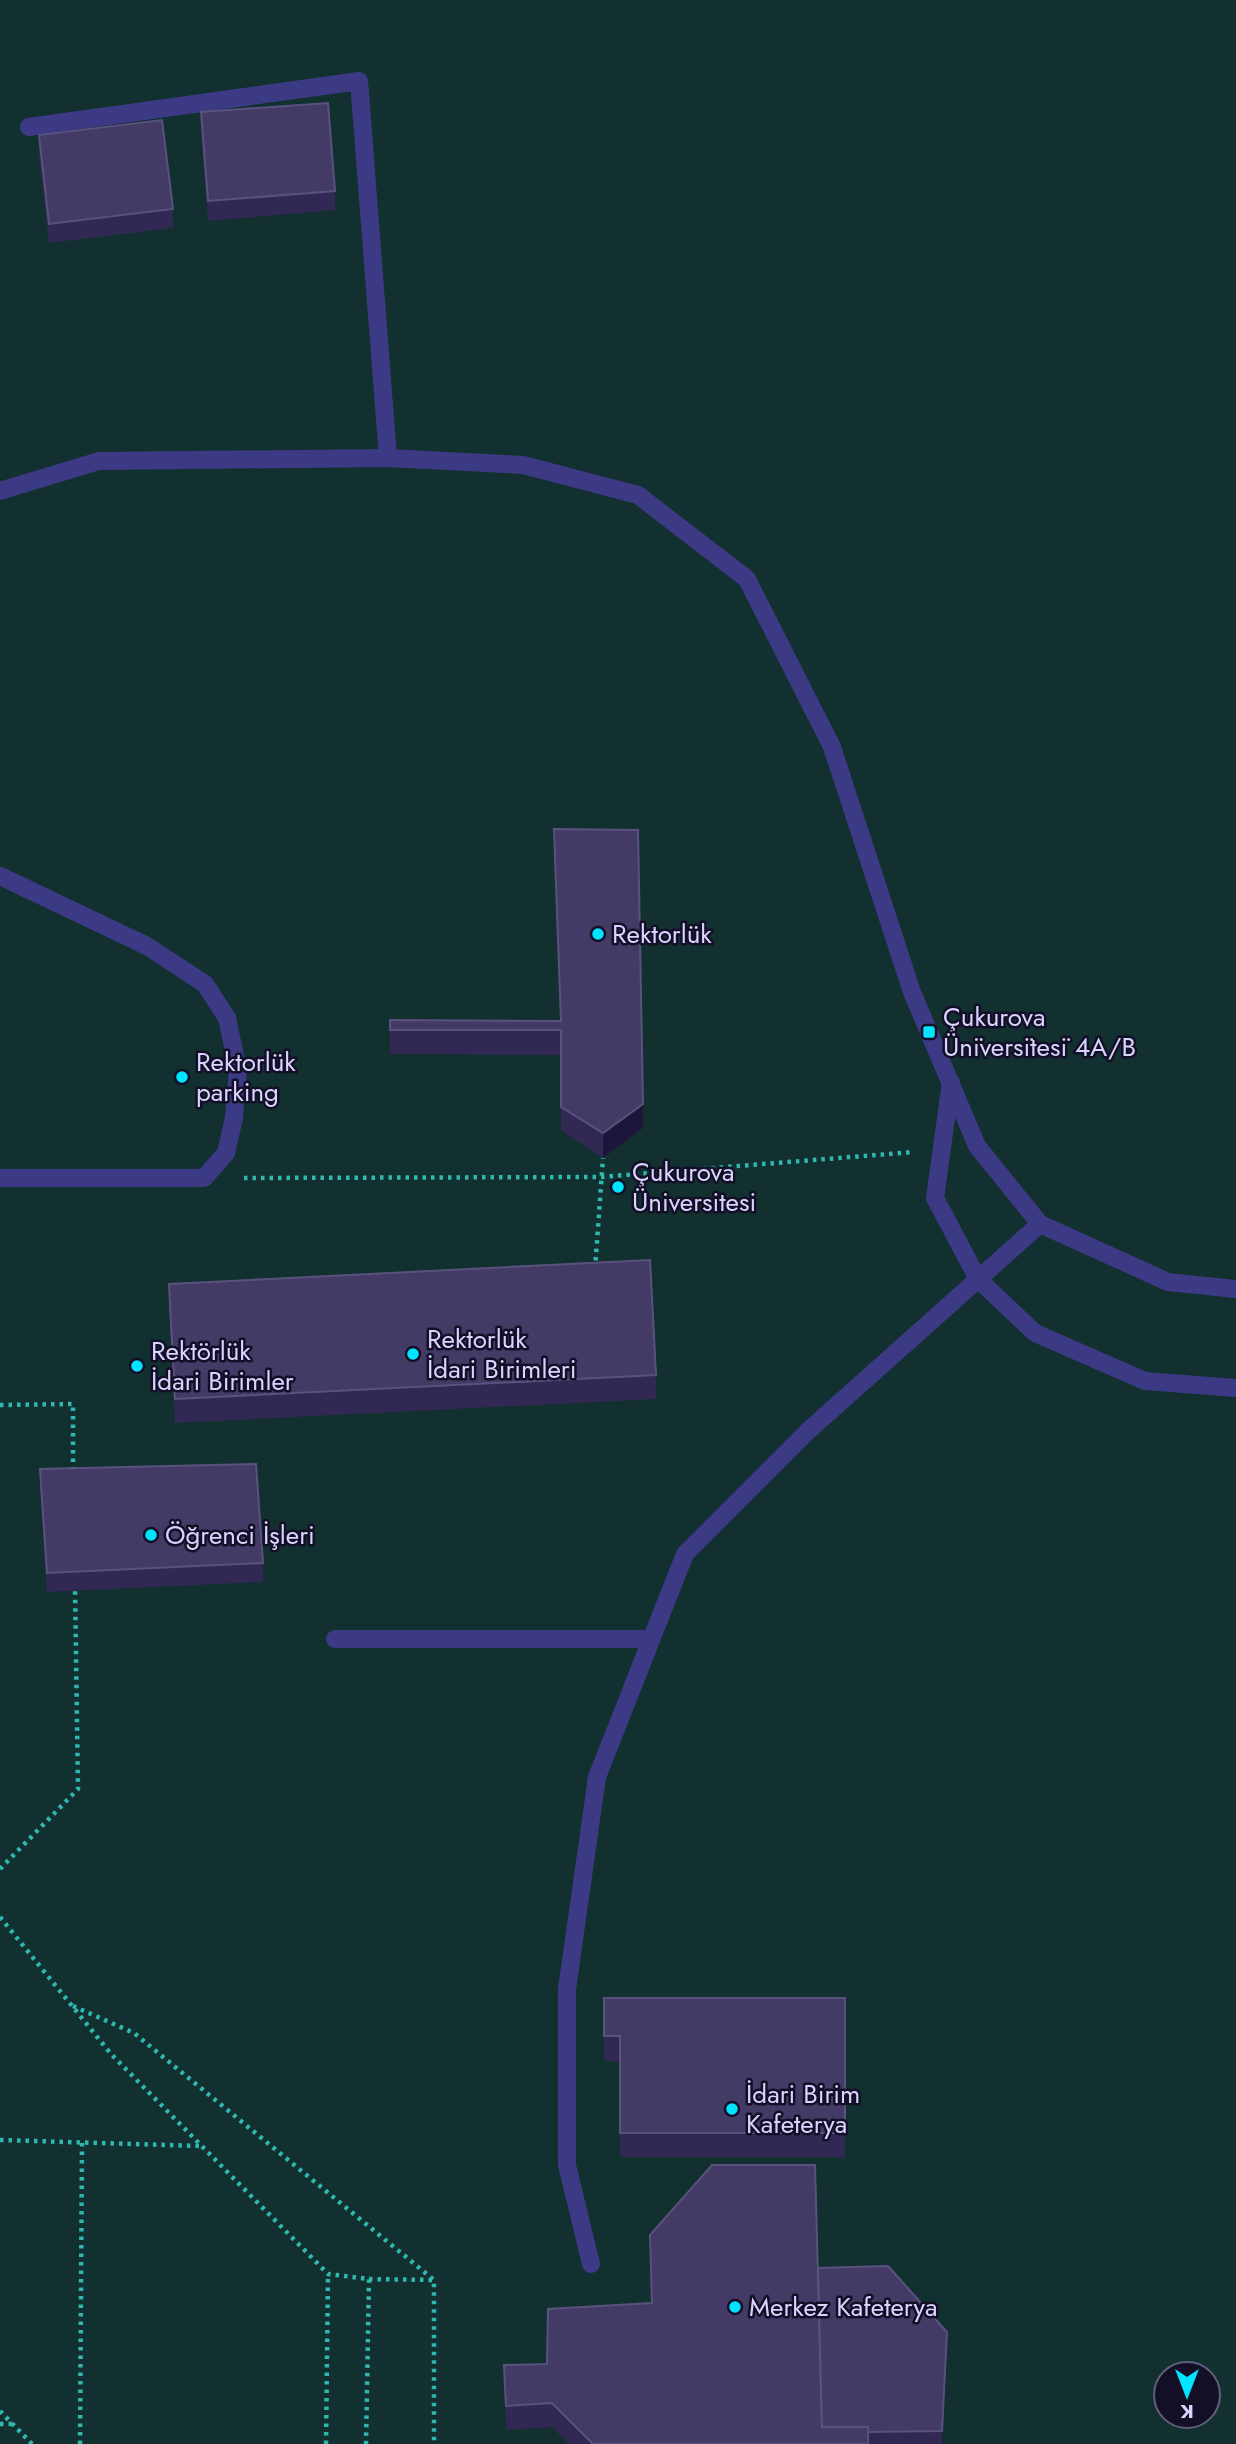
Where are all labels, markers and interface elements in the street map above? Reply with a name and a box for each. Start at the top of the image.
place label: Rektorlük [612,915,712,953]
marker: Rektorlük [590,926,606,942]
place label: Çukurova Üni̇versi̇tesi̇ 4A/B [943,998,1136,1066]
marker: Çukurova Üni̇versi̇tesi̇ 4A/B [921,1024,937,1040]
place label: Rektorlük parking [196,1043,296,1111]
marker: Rektorlük parking [174,1069,190,1085]
place label: Çukurova Üniversitesi [632,1153,756,1221]
marker: Çukurova Üniversitesi [610,1179,626,1195]
place label: Rektorlük İdari Birimleri [427,1320,576,1388]
place label: Rektörlük İdari Birimler [151,1332,294,1400]
marker: Rektorlük İdari Birimleri [405,1346,421,1362]
marker: Rektörlük İdari Birimler [129,1358,145,1374]
place label: Öğrenci İşleri [165,1516,315,1554]
marker: Öğrenci İşleri [143,1527,159,1543]
place label: İdari Birim Kafeterya [746,2075,860,2143]
marker: İdari Birim Kafeterya [724,2101,740,2117]
place label: Merkez Kafeterya [749,2288,937,2326]
marker: Merkez Kafeterya [727,2299,743,2315]
north arrow [1152,2360,1222,2430]
text: K [1180,2398,1194,2425]

